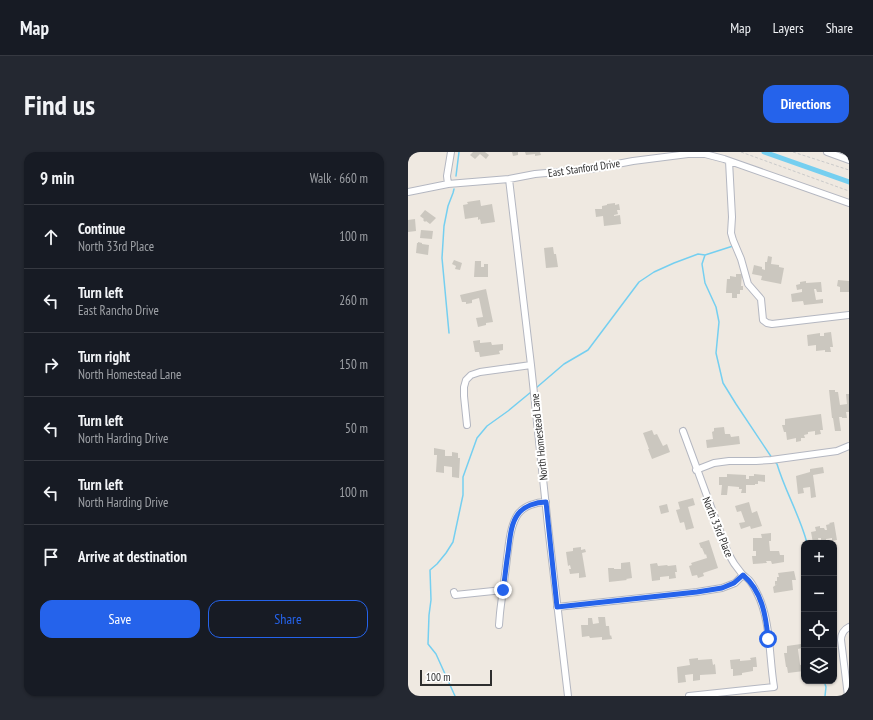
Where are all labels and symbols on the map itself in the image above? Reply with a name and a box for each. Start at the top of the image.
street label: East Stanford Drive [547,156,621,180]
street label: North Homestead Lane [527,392,551,481]
street label: North 33rd Place [699,495,737,560]
route end [494,581,512,599]
route start [759,630,777,648]
scale bar [420,668,492,687]

